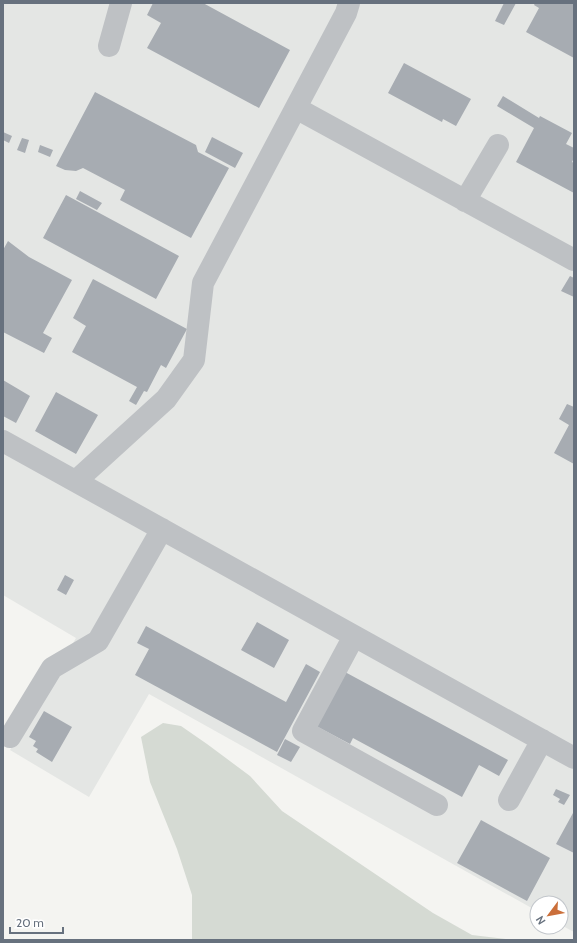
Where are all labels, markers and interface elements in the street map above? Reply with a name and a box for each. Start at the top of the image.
north arrow [529,895,569,935]
scale bar [10,909,63,935]
text: N [533,913,549,927]
text: 20 m [16,915,44,930]

